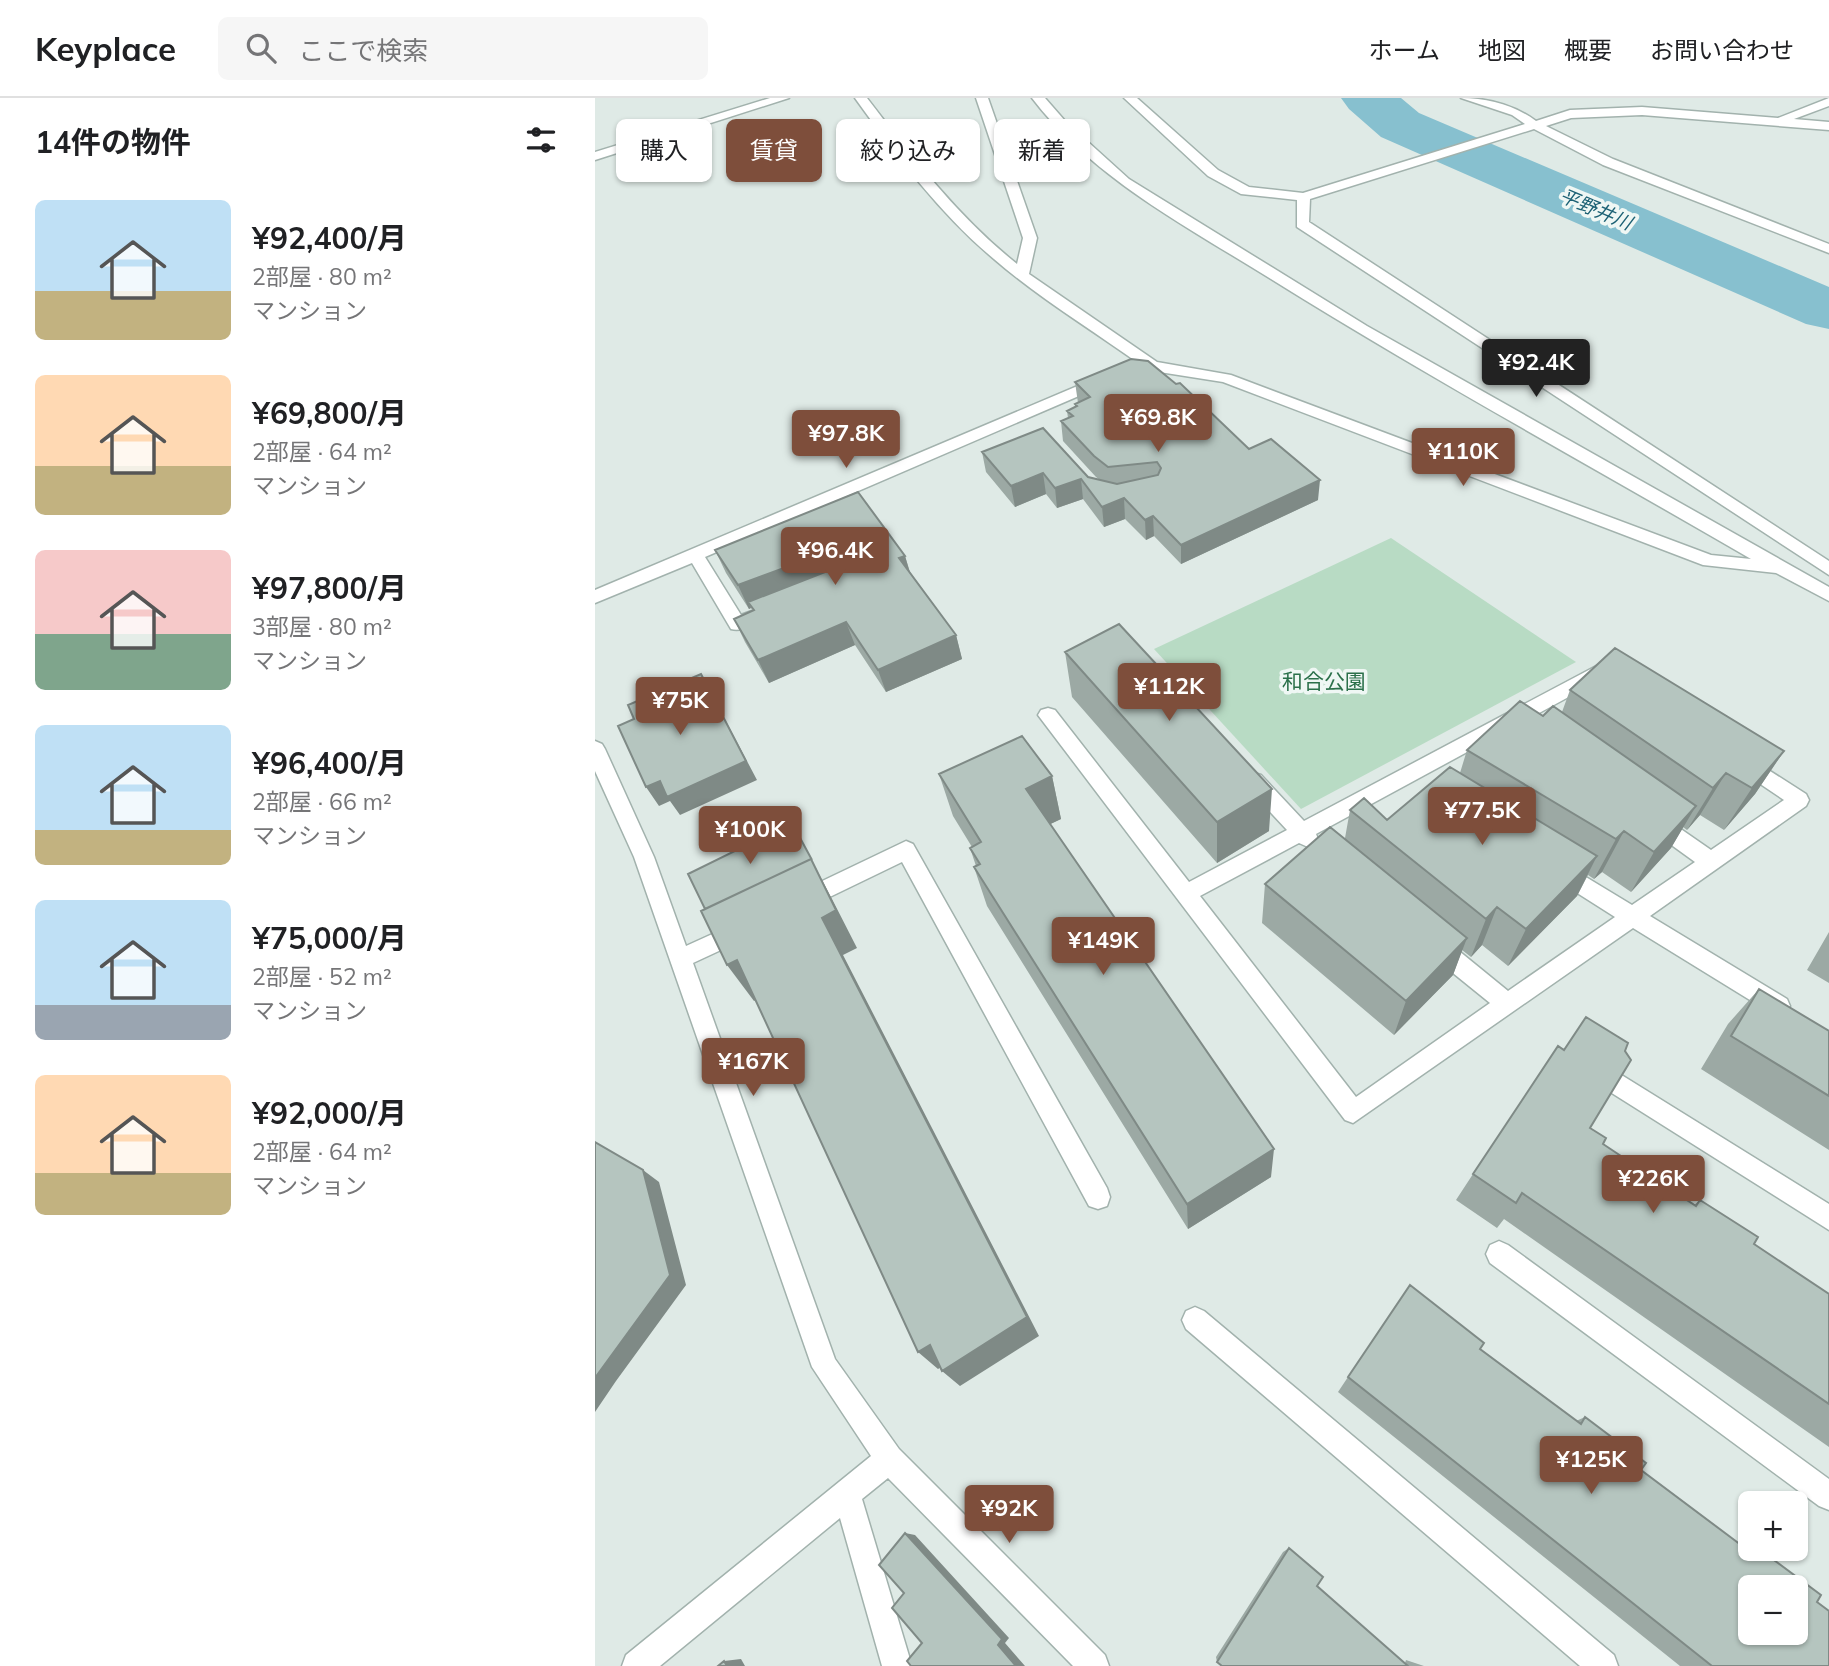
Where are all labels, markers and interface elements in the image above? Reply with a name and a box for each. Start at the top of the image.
search box [218,17,708,80]
text: Keyplace [35,28,176,69]
icon: search [242,29,280,67]
text: ここで検索 [298,34,428,67]
text: ホーム [1369,35,1440,65]
text: 地図 [1478,35,1526,65]
text: 概要 [1564,35,1612,65]
text: お問い合わせ [1650,35,1794,65]
chip: 購入 [616,119,712,182]
chip: 賃貸 [726,119,822,182]
chip: 絞り込み [836,119,980,182]
chip: 新着 [994,119,1090,182]
icon: filters [522,121,560,159]
text: 14件の物件 [35,123,191,161]
water label: 平野井川 [1556,183,1638,236]
text: ¥92,400/月 [252,219,407,257]
icon: home [91,228,175,312]
text: 2部屋 · 80 m² [252,262,392,291]
text: マンション [252,296,367,325]
pin: ¥92.4K [1479,340,1593,399]
text: ¥92.4K [1498,347,1574,376]
text: ¥69,800/月 [252,394,407,432]
pin: ¥69.8K [1101,394,1215,454]
text: ¥69.8K [1120,402,1196,431]
icon: home [91,403,175,487]
pin: ¥97.8K [789,410,903,470]
text: ¥97.8K [808,418,884,447]
pin: ¥110K [1414,428,1512,488]
text: ¥110K [1428,436,1498,465]
text: 2部屋 · 64 m² [252,437,392,466]
text: マンション [252,471,367,500]
pin: ¥96.4K [778,528,892,587]
text: ¥96.4K [797,535,873,564]
text: ¥97,800/月 [252,569,407,607]
icon: home [91,578,175,662]
text: 3部屋 · 80 m² [252,612,392,641]
text: マンション [252,646,367,675]
pin: ¥112K [1120,664,1218,723]
park label: 和合公園 [1282,668,1366,694]
text: ¥112K [1134,671,1204,700]
pin: ¥75K [639,678,721,737]
text: ¥75K [652,685,708,714]
text: ¥96,400/月 [252,744,407,782]
icon: home [91,753,175,837]
text: 2部屋 · 66 m² [252,787,392,816]
pin: ¥77.5K [1425,788,1539,847]
text: ¥77.5K [1444,795,1520,824]
pin: ¥100K [701,806,799,866]
text: ¥100K [715,814,785,843]
text: マンション [252,821,367,850]
pin: ¥149K [1054,918,1152,977]
text: ¥75,000/月 [252,919,407,957]
text: ¥149K [1068,925,1138,954]
icon: home [91,928,175,1012]
text: 2部屋 · 52 m² [252,962,392,991]
text: マンション [252,996,367,1025]
pin: ¥167K [704,1038,802,1098]
text: ¥167K [718,1046,788,1075]
text: ¥92,000/月 [252,1094,407,1132]
icon: home [91,1103,175,1187]
text: 2部屋 · 64 m² [252,1137,392,1166]
pin: ¥226K [1604,1156,1702,1215]
text: ¥226K [1618,1163,1688,1192]
text: マンション [252,1171,367,1200]
pin: ¥125K [1542,1436,1640,1496]
text: ¥125K [1556,1444,1626,1473]
pin: ¥92K [968,1486,1050,1545]
map controls [1738,1491,1808,1645]
button: + [1738,1491,1808,1561]
text: ¥92K [981,1493,1037,1522]
button: − [1738,1575,1808,1645]

